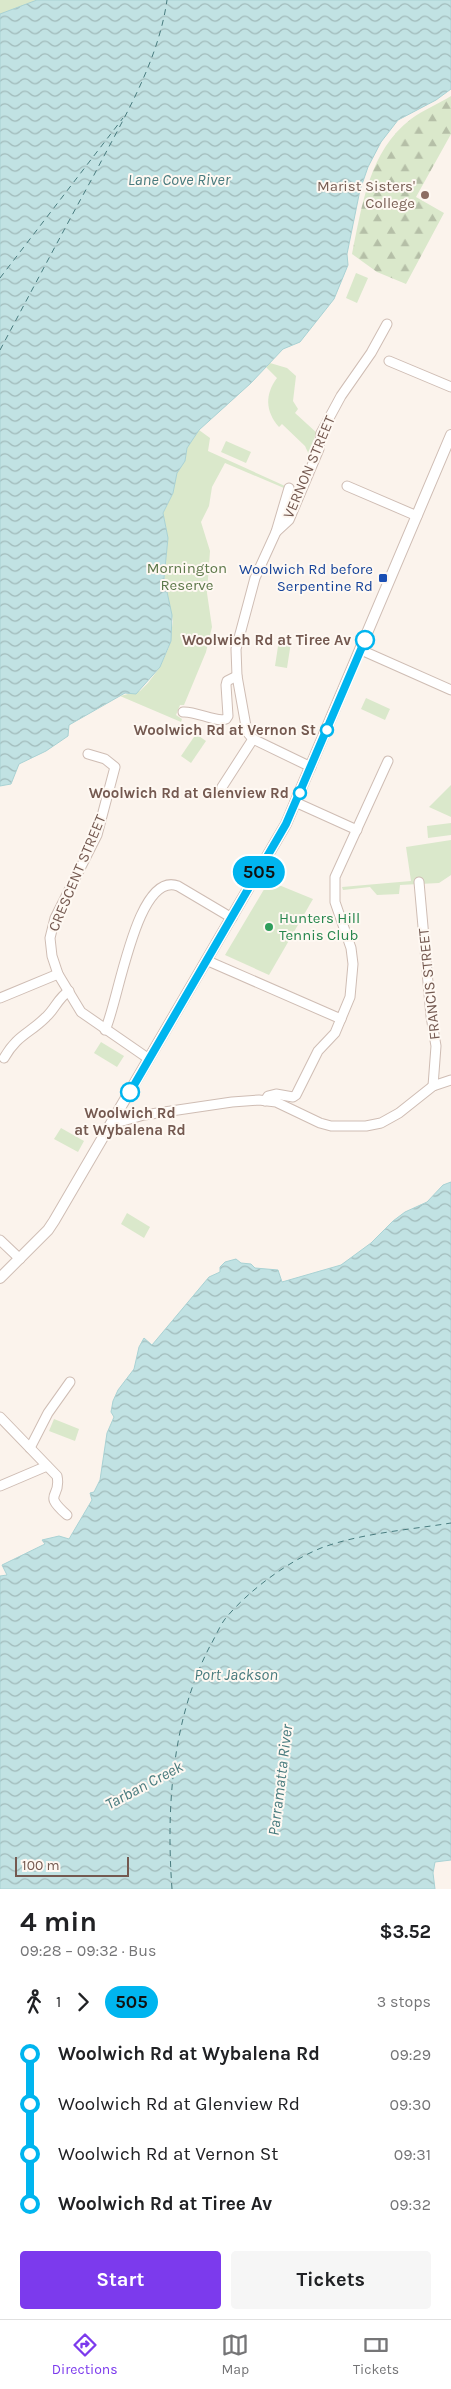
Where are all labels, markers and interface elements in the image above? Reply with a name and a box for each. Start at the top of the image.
water label: Lane Cove River [128,170,231,189]
place label: Marist Sisters' College [317,177,415,212]
marker: Marist Sisters' College [419,189,431,201]
street label: VERNON STREET [279,412,339,521]
park label: Mornington Reserve [147,559,227,594]
place label: Woolwich Rd before Serpentine Rd [239,560,373,595]
marker: Woolwich Rd before Serpentine Rd [377,572,389,584]
marker: Woolwich Rd at Tiree Av [355,630,375,650]
place label: Woolwich Rd at Tiree Av [182,631,351,649]
place label: Woolwich Rd at Vernon St [134,721,316,739]
marker: Woolwich Rd at Vernon St [320,723,334,737]
place label: Woolwich Rd at Glenview Rd [89,784,289,802]
marker: Woolwich Rd at Glenview Rd [293,786,307,800]
street label: CRESCENT STREET [44,812,110,934]
line badge: 505 [230,856,288,888]
text: 505 [243,861,275,883]
place label: Hunters Hill Tennis Club [279,909,360,944]
marker: Hunters Hill Tennis Club [263,921,275,933]
street label: FRANCIS STREET [414,927,444,1041]
marker: Woolwich Rd at Wybalena Rd [120,1082,140,1102]
place label: Woolwich Rd at Wybalena Rd [74,1104,186,1139]
water label: Port Jackson [194,1665,278,1684]
water label: Parramatta River [264,1723,296,1837]
water label: Tarban Creek [102,1756,187,1813]
scale bar [15,1854,129,1877]
text: 100 m [22,1857,60,1874]
text: 4 min [20,1905,97,1938]
text: $3.52 [379,1921,431,1943]
text: 09:28 – 09:32 · Bus [20,1941,156,1960]
icon: walk [20,1988,48,2016]
icon: forward [69,1988,97,2016]
text: 505 [115,1991,148,2013]
text: 1 [56,1992,61,2011]
text: 3 stops [377,1992,431,2011]
text: Woolwich Rd at Wybalena Rd [58,2043,320,2065]
text: 09:29 [390,2045,431,2064]
text: Woolwich Rd at Glenview Rd [58,2093,300,2115]
text: 09:30 [390,2095,431,2114]
text: Woolwich Rd at Vernon St [58,2143,278,2165]
text: 09:31 [394,2145,431,2164]
text: Woolwich Rd at Tiree Av [58,2193,272,2215]
text: 09:32 [390,2195,431,2214]
button: Start [20,2251,221,2309]
button: Tickets [231,2251,431,2309]
tab: Directions [52,2331,118,2378]
tab: Map [221,2331,249,2378]
tab: Tickets [353,2331,399,2378]

